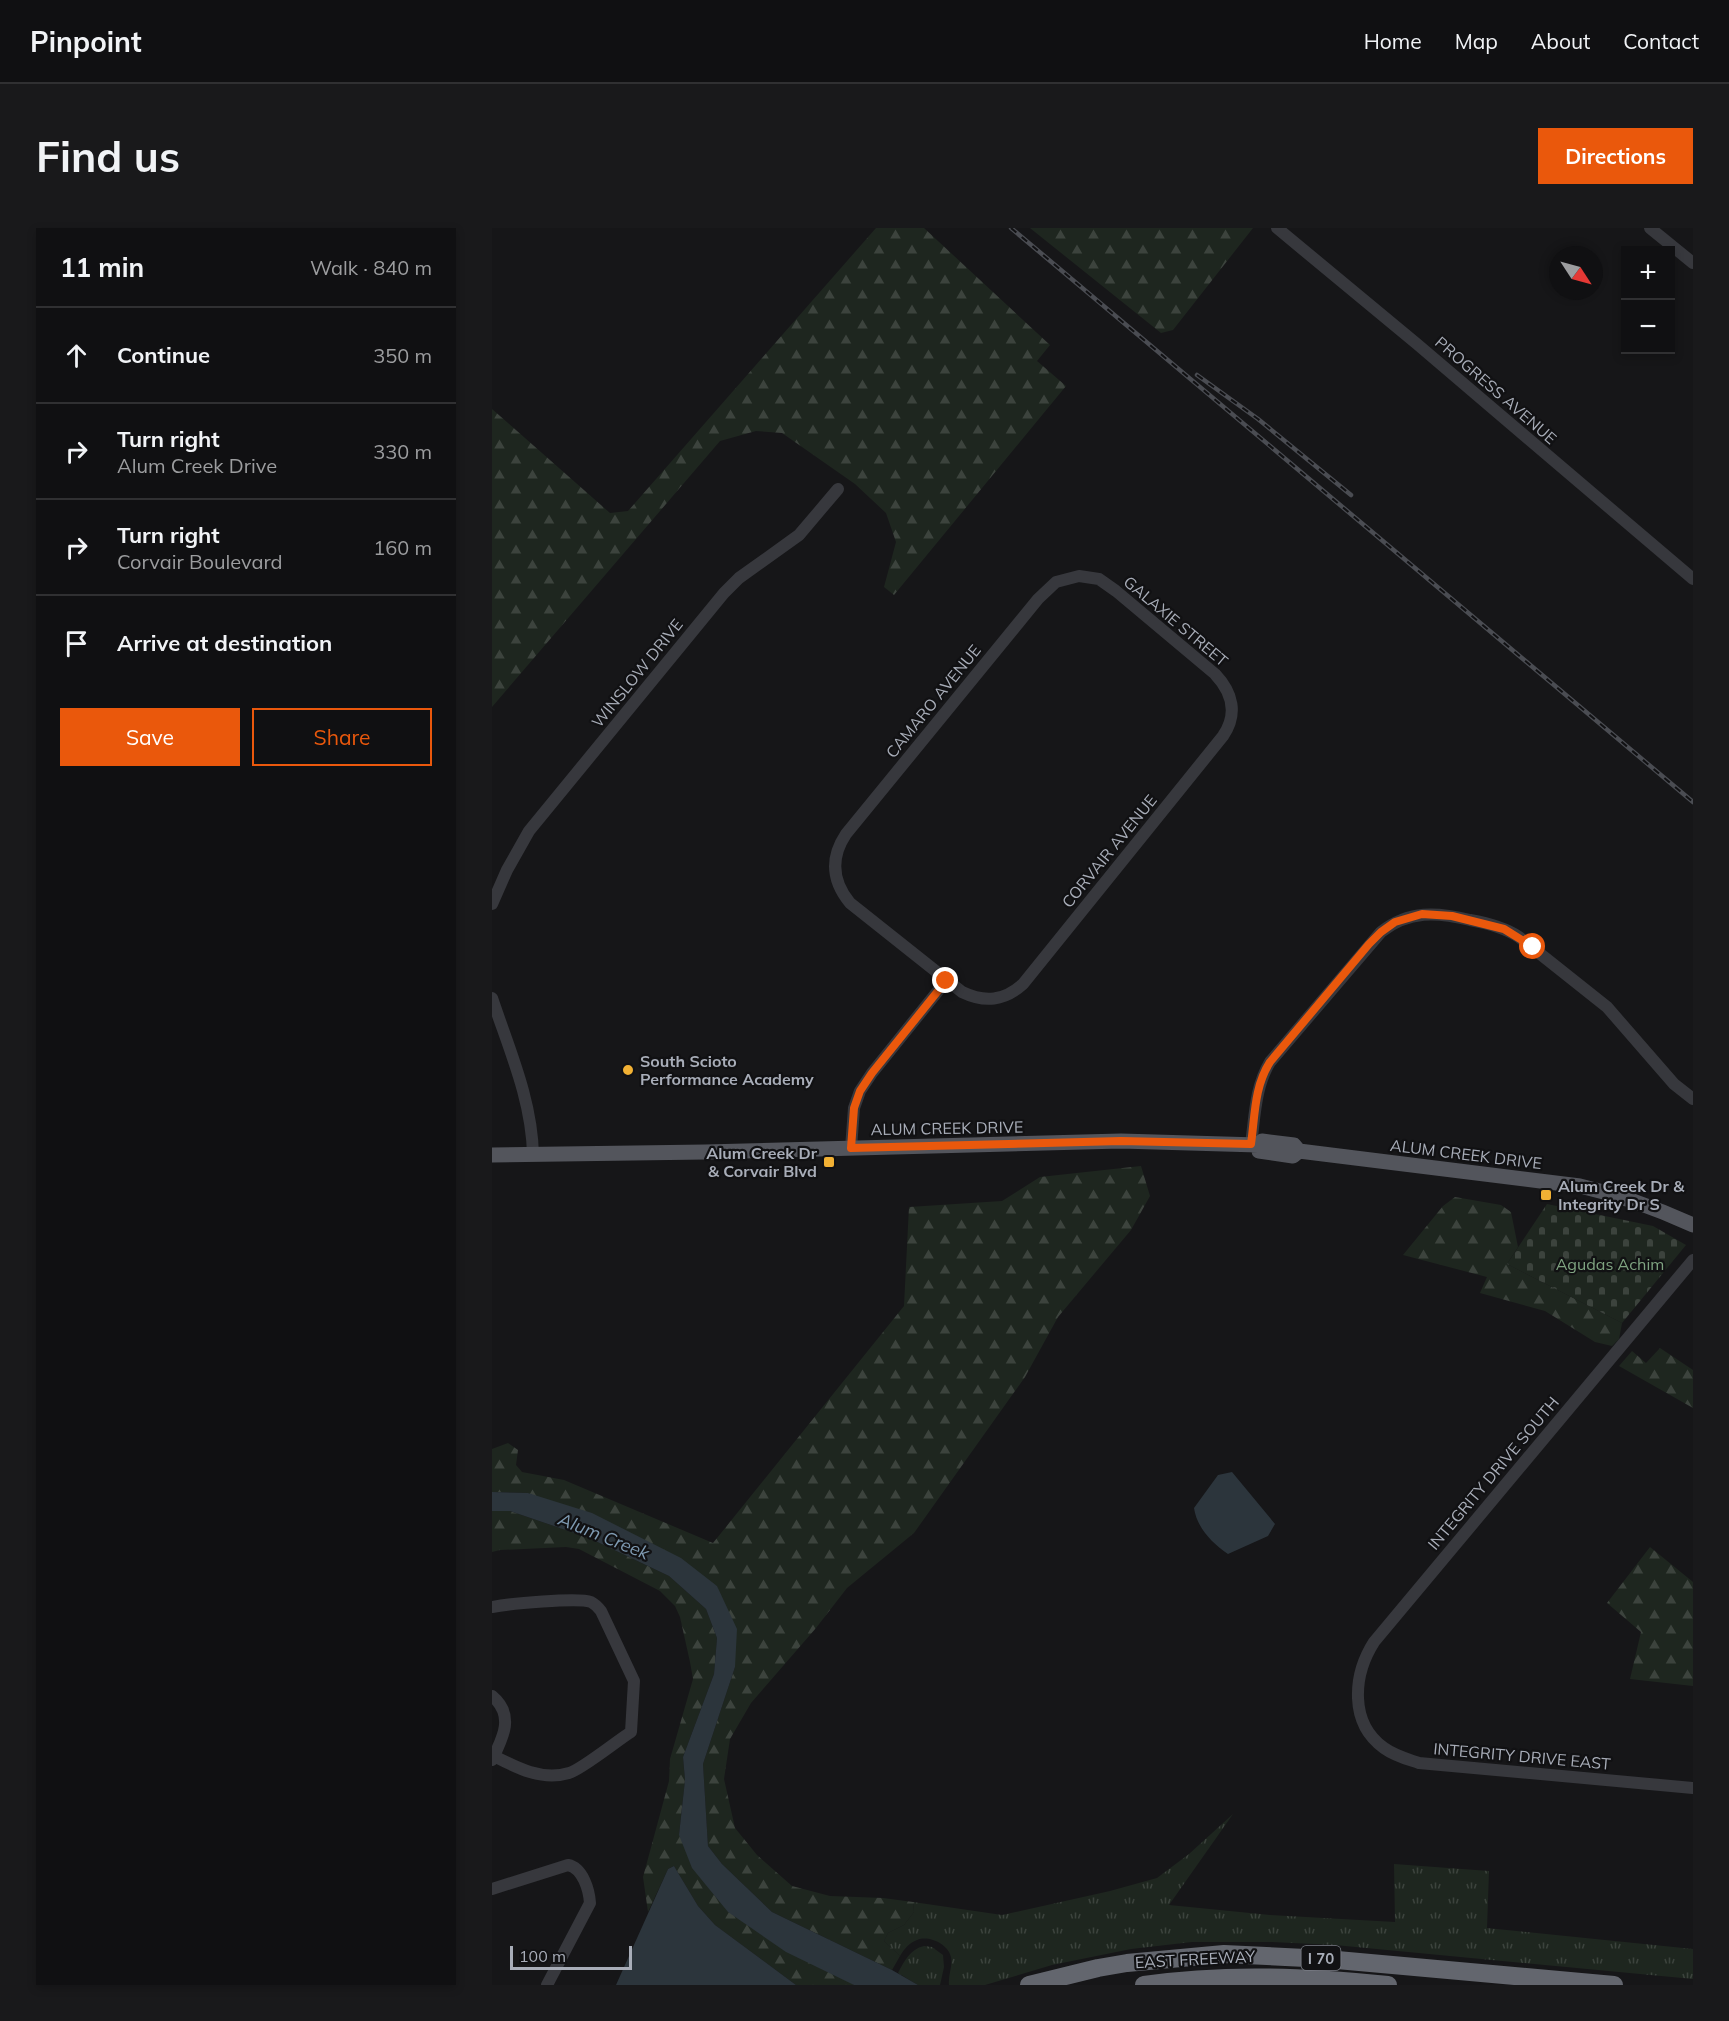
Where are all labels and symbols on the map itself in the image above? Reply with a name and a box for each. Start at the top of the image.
north arrow [1549,246,1603,300]
street label: PROGRESS AVENUE [1431,332,1561,448]
street label: GALAXIE STREET [1120,571,1233,671]
street label: WINSLOW DRIVE [587,615,687,731]
street label: CAMARO AVENUE [881,640,985,762]
street label: CORVAIR AVENUE [1057,790,1161,912]
route start [1519,933,1545,959]
route end [932,967,958,993]
place label: South Scioto Performance Academy [640,1051,814,1089]
marker: South Scioto Performance Academy [621,1063,635,1077]
street label: ALUM CREEK DRIVE [871,1117,1023,1139]
street label: ALUM CREEK DRIVE [1389,1135,1543,1173]
place label: Alum Creek Dr & Corvair Blvd [706,1143,818,1181]
marker: Alum Creek Dr & Corvair Blvd [822,1155,836,1169]
place label: Alum Creek Dr & Integrity Dr S [1558,1176,1685,1214]
marker: Alum Creek Dr & Integrity Dr S [1539,1188,1553,1202]
park label: Agudas Achim [1556,1254,1664,1274]
street label: INTEGRITY DRIVE SOUTH [1423,1392,1563,1554]
water label: Alum Creek [554,1507,653,1565]
street label: INTEGRITY DRIVE EAST [1433,1738,1612,1774]
scale bar [510,1943,632,1970]
street label: EAST FREEWAY [1134,1946,1256,1972]
road number: I 70 [1302,1946,1340,1970]

